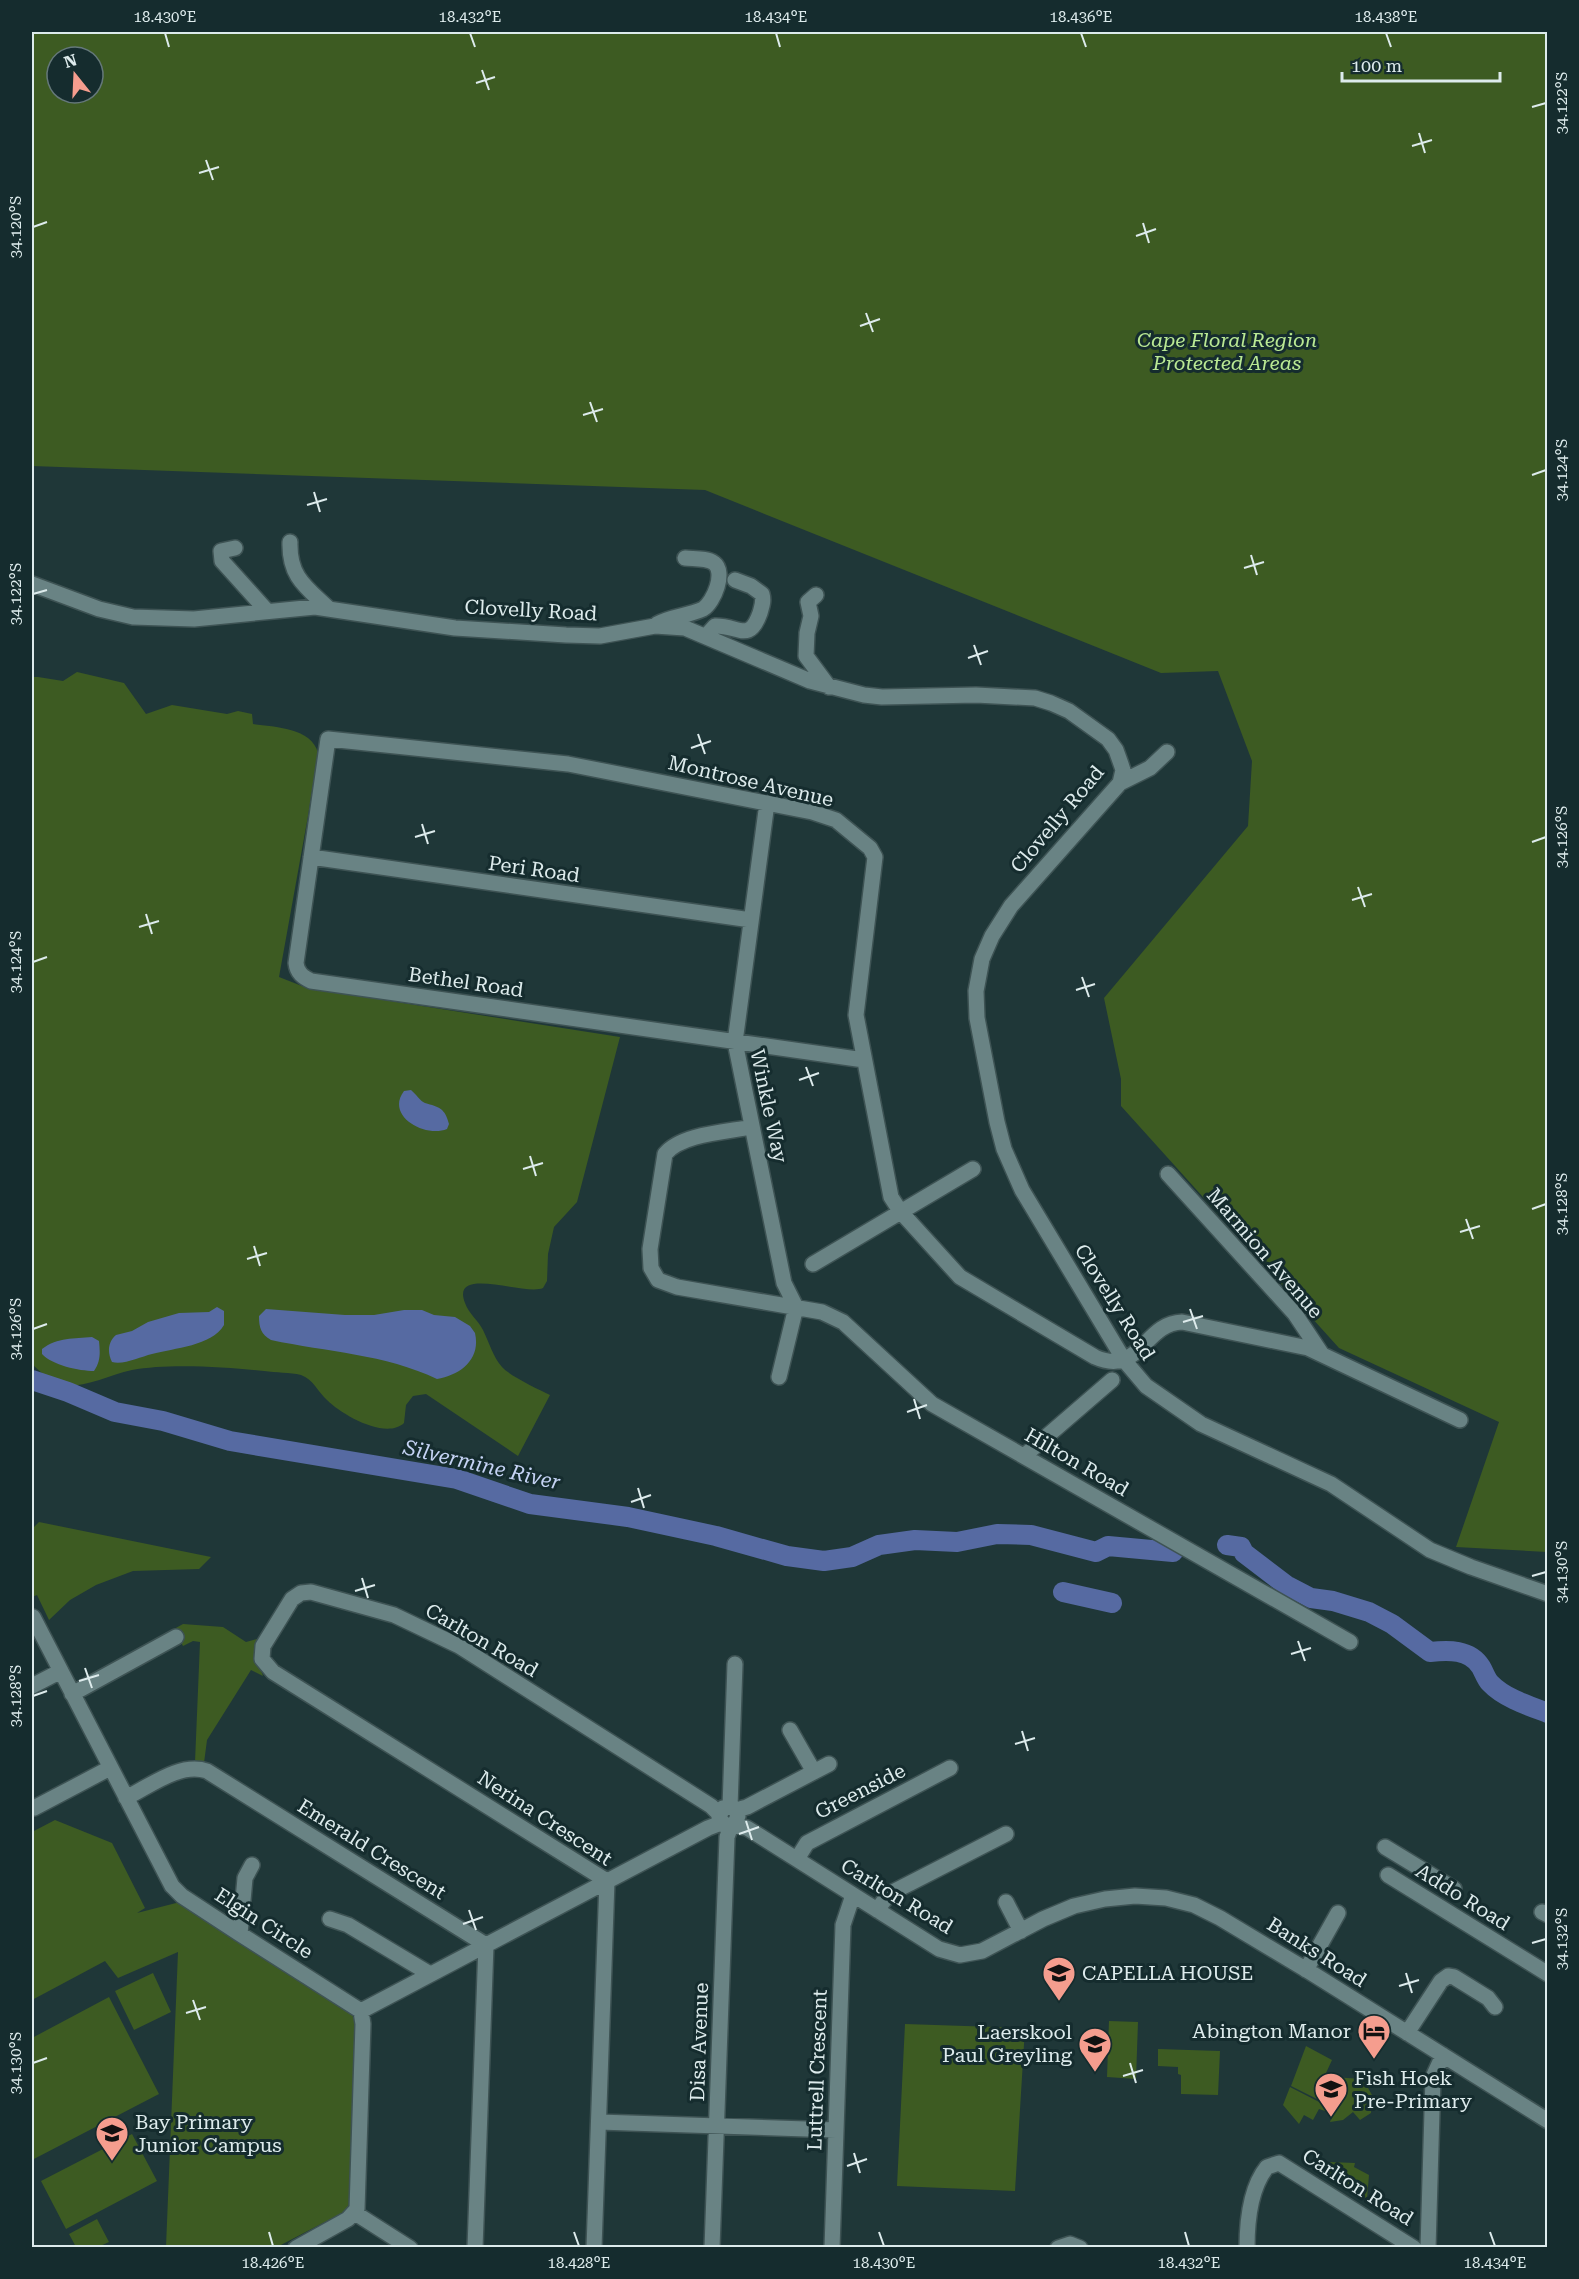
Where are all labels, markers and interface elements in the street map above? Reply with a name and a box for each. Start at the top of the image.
text: 18.430°E [134,8,196,26]
text: 18.432°E [439,8,501,26]
text: 18.434°E [745,8,807,26]
text: 18.436°E [1050,8,1112,26]
text: 18.438°E [1355,8,1417,26]
north arrow [45,45,105,105]
scale bar [1342,45,1500,83]
text: N [62,50,79,72]
text: 100 m [1351,55,1402,76]
text: 34.122°S [1553,72,1571,134]
text: 34.120°S [7,196,25,258]
park label: Cape Floral Region Protected Areas [1137,328,1317,375]
text: 34.124°S [1553,439,1571,501]
text: 34.122°S [7,563,25,625]
street label: Clovelly Road [464,595,598,625]
street label: Montrose Avenue [666,750,836,812]
street label: Clovelly Road [1005,760,1109,878]
text: 34.126°S [1553,806,1571,868]
street label: Peri Road [487,851,581,887]
text: 34.124°S [7,931,25,993]
street label: Bethel Road [407,962,525,1002]
street label: Winkle Way [745,1047,793,1165]
text: 34.128°S [1553,1173,1571,1235]
street label: Marmion Avenue [1202,1183,1328,1323]
street label: Clovelly Road [1070,1239,1160,1365]
text: 34.126°S [7,1298,25,1360]
street label: Hilton Road [1021,1423,1133,1501]
water label: Silvermine River [400,1435,563,1495]
text: 34.130°S [1553,1541,1571,1603]
street label: Carlton Road [421,1598,543,1682]
text: 34.128°S [7,1665,25,1727]
street label: Greenside [811,1758,909,1824]
street label: Nerina Crescent [473,1766,617,1871]
street label: Emerald Crescent [293,1794,451,1905]
street label: Carlton Road [837,1853,957,1939]
street label: Addo Road [1412,1859,1514,1935]
street label: Elgin Circle [211,1882,318,1964]
text: 34.132°S [1553,1908,1571,1970]
street label: Banks Road [1263,1912,1371,1992]
school or university icon: CAPELLA HOUSE [1041,1955,1077,2002]
place label: CAPELLA HOUSE [1082,1961,1253,1985]
street label: Disa Avenue [685,1982,713,2102]
street label: Luttrell Crescent [802,1988,832,2151]
hotel icon: Abington Manor [1356,2013,1392,2060]
place label: Abington Manor [1192,2019,1351,2043]
place label: Laerskool Paul Greyling [942,2020,1073,2067]
school or university icon: Laerskool Paul Greyling [1077,2026,1113,2073]
text: 34.130°S [7,2032,25,2094]
place label: Fish Hoek Pre-Primary [1354,2066,1472,2113]
school or university icon: Fish Hoek Pre-Primary [1313,2071,1349,2118]
place label: Bay Primary Junior Campus [135,2110,282,2157]
school or university icon: Bay Primary Junior Campus [94,2115,130,2162]
street label: Carlton Road [1298,2143,1418,2231]
text: 18.426°E [242,2254,304,2272]
text: 18.428°E [548,2254,610,2272]
text: 18.430°E [853,2254,915,2272]
text: 18.432°E [1158,2254,1220,2272]
text: 18.434°E [1464,2254,1526,2272]

